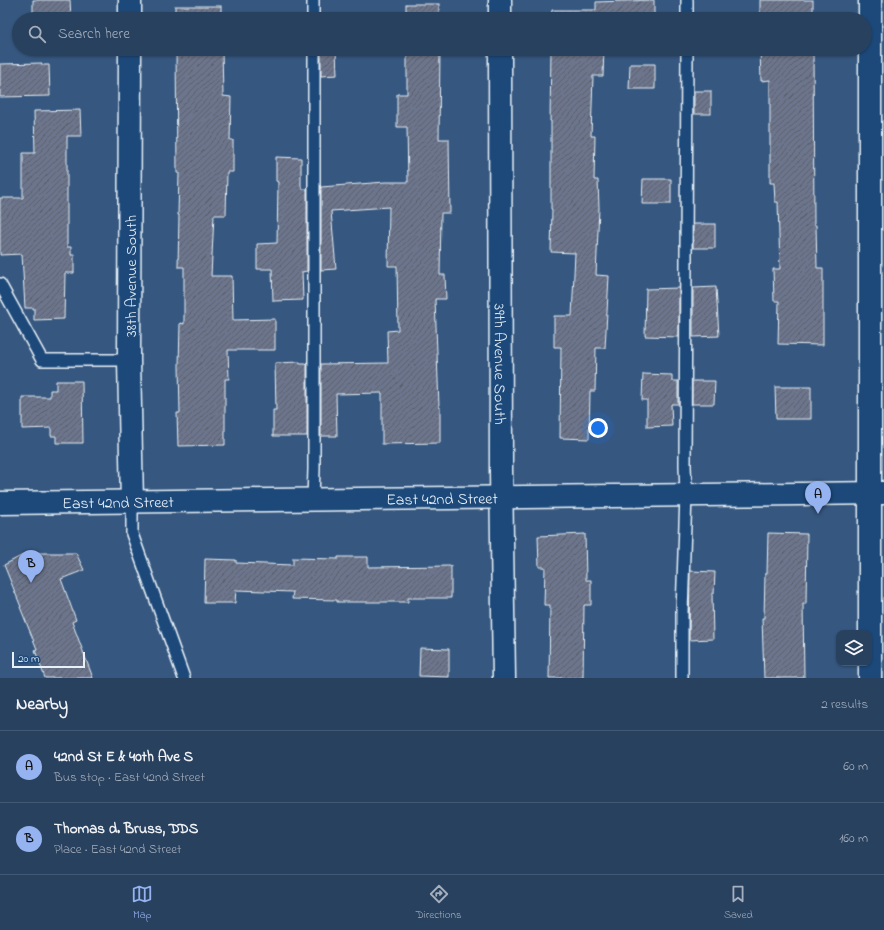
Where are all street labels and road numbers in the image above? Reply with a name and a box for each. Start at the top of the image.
street label: 38th Avenue South [120,215,144,337]
street label: 39th Avenue South [487,303,511,425]
street label: East 42nd Street [386,487,499,513]
street label: East 42nd Street [62,491,175,516]

